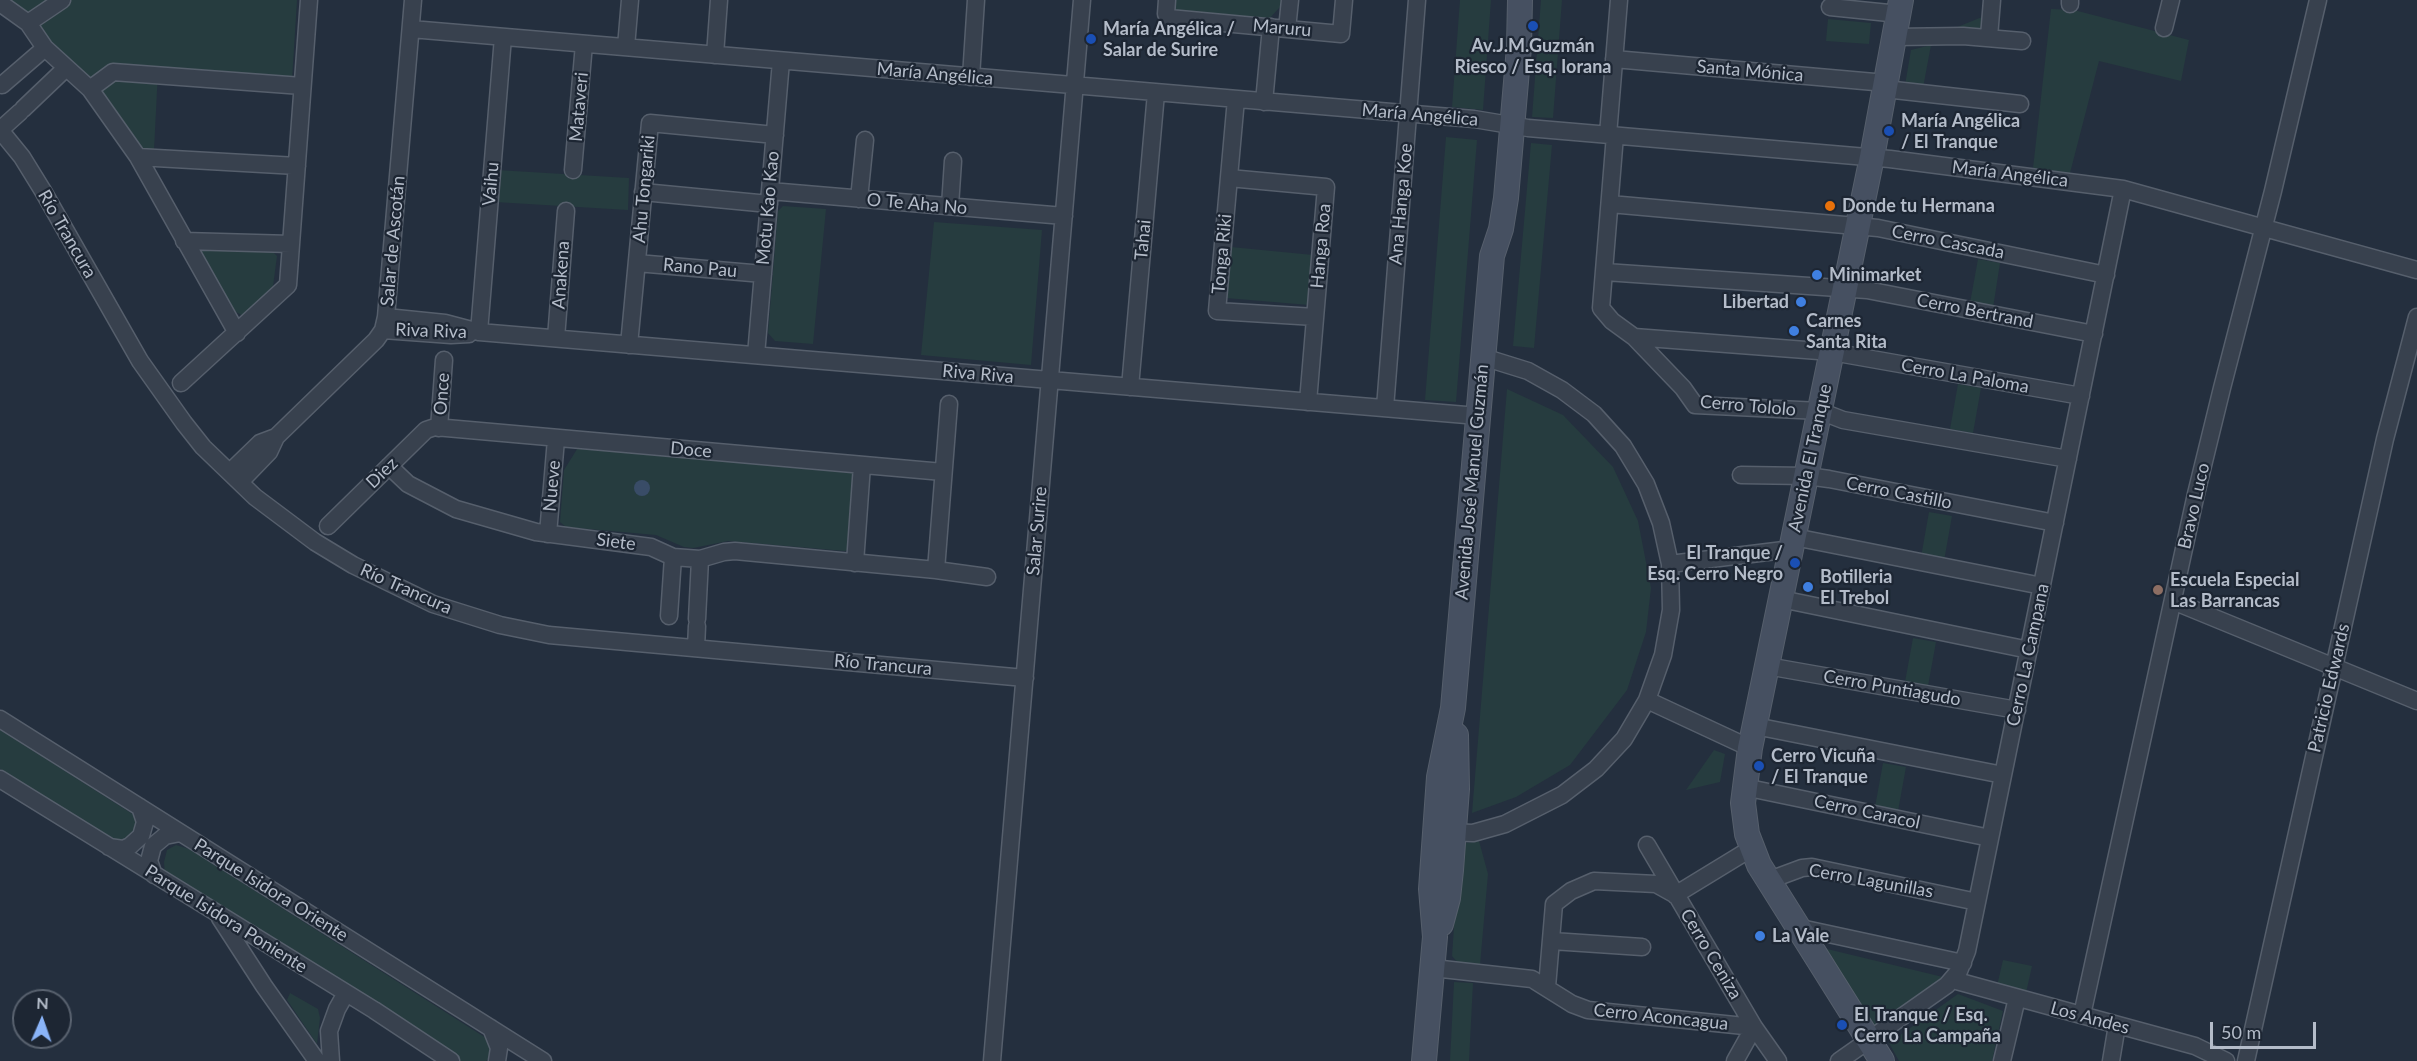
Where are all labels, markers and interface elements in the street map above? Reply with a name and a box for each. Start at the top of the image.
street label: Maruru [1252,15,1312,41]
place label: María Angélica / Salar de Surire [1103,18,1235,60]
marker: Av.J.M.Guzmán Riesco / Esq. Iorana [1526,19,1540,33]
marker: María Angélica / Salar de Surire [1084,32,1098,46]
place label: Av.J.M.Guzmán Riesco / Esq. Iorana [1455,35,1611,78]
street label: Santa Mónica [1696,56,1804,86]
street label: María Angélica [876,58,994,90]
street label: Mataveri [565,71,593,143]
street label: María Angélica [1361,99,1479,131]
place label: María Angélica / El Tranque [1901,110,2020,152]
marker: María Angélica / El Tranque [1882,124,1896,138]
street label: Ahu Tongariki [629,134,659,244]
street label: Ana Hanga Koe [1385,142,1417,266]
street label: Motu Kao Kao [752,150,784,266]
street label: María Angélica [1951,156,2069,192]
street label: Vaihu [478,161,504,207]
street label: Salar de Ascotán [377,175,409,307]
street label: Río Trancura [33,186,101,282]
street label: O Te Aha No [866,189,968,219]
place label: Donde tu Hermana [1842,195,1995,217]
marker: Donde tu Hermana [1823,199,1837,213]
street label: Hanga Roa [1307,203,1335,289]
street label: Tonga Riki [1208,213,1236,295]
street label: Tahai [1130,219,1156,261]
street label: Cerro Cascada [1890,221,2006,263]
street label: Anakena [548,240,574,310]
street label: Rano Pau [662,254,738,282]
place label: Minimarket [1829,264,1921,286]
marker: Minimarket [1810,268,1824,282]
street label: Cerro Bertrand [1915,289,2035,333]
place label: Libertad [1722,291,1789,313]
marker: Libertad [1794,295,1808,309]
place label: Carnes Santa Rita [1806,310,1887,352]
street label: Riva Riva [395,319,467,343]
marker: Carnes Santa Rita [1787,324,1801,338]
street label: Cerro La Paloma [1899,354,2031,398]
street label: Riva Riva [941,360,1015,388]
street label: Avenida José Manuel Guzmán [1451,363,1493,601]
street label: Once [430,372,454,416]
street label: Avenida El Tranque [1784,382,1836,534]
street label: Cerro Tololo [1699,391,1797,421]
street label: Doce [669,437,713,463]
street label: Diez [362,453,402,493]
street label: Nueve [539,459,565,513]
street label: Bravo Luco [2174,461,2214,551]
street label: Cerro Castillo [1844,472,1954,514]
street label: Salar Surire [1022,486,1052,576]
street label: Siete [595,529,637,555]
place label: El Tranque / Esq. Cerro Negro [1647,542,1783,584]
marker: El Tranque / Esq. Cerro Negro [1788,556,1802,570]
street label: Río Trancura [357,559,455,619]
place label: Botilleria El Trebol [1820,566,1892,608]
place label: Escuela Especial Las Barrancas [2170,569,2299,612]
marker: Botilleria El Trebol [1801,580,1815,594]
street label: Cerro La Campana [2002,582,2054,728]
marker: Escuela Especial Las Barrancas [2151,583,2165,597]
street label: Patricio Edwards [2304,621,2354,755]
street label: Río Trancura [833,650,933,680]
street label: Cerro Puntiagudo [1822,665,1962,711]
place label: Cerro Vicuña / El Tranque [1771,745,1875,788]
marker: Cerro Vicuña / El Tranque [1752,759,1766,773]
street label: Cerro Caracol [1812,790,1922,834]
street label: Parque Isidora Oriente [190,834,352,946]
street label: Cerro Lagunillas [1807,859,1935,903]
street label: Parque Isidora Poniente [141,860,311,978]
street label: Cerro Ceniza [1676,905,1746,1003]
place label: La Vale [1772,925,1829,947]
marker: La Vale [1753,929,1767,943]
north arrow [12,989,72,1049]
text: N [36,993,49,1012]
street label: Los Andes [2048,997,2132,1039]
street label: Cerro Aconcagua [1593,999,1729,1035]
place label: El Tranque / Esq. Cerro La Campaña [1854,1004,2001,1046]
scale bar [2213,1010,2320,1048]
marker: El Tranque / Esq. Cerro La Campaña [1835,1018,1849,1032]
text: 50 m [2221,1021,2261,1043]

